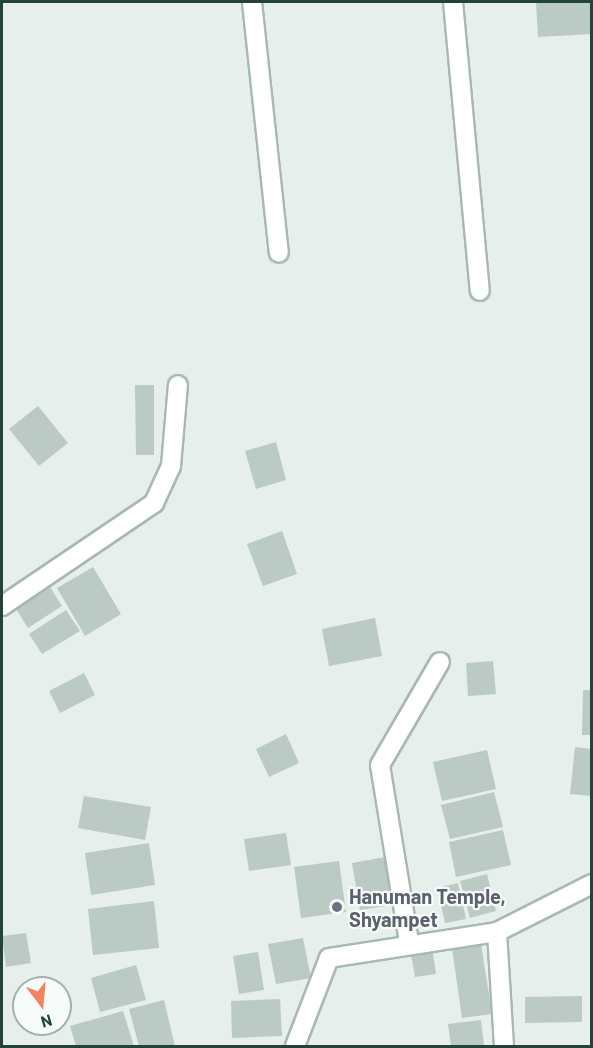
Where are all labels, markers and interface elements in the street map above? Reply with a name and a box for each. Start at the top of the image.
place label: Hanuman Temple, Shyampet [349,884,506,931]
marker: Hanuman Temple, Shyampet [330,900,344,914]
north arrow [12,976,72,1036]
text: N [39,1011,54,1032]

